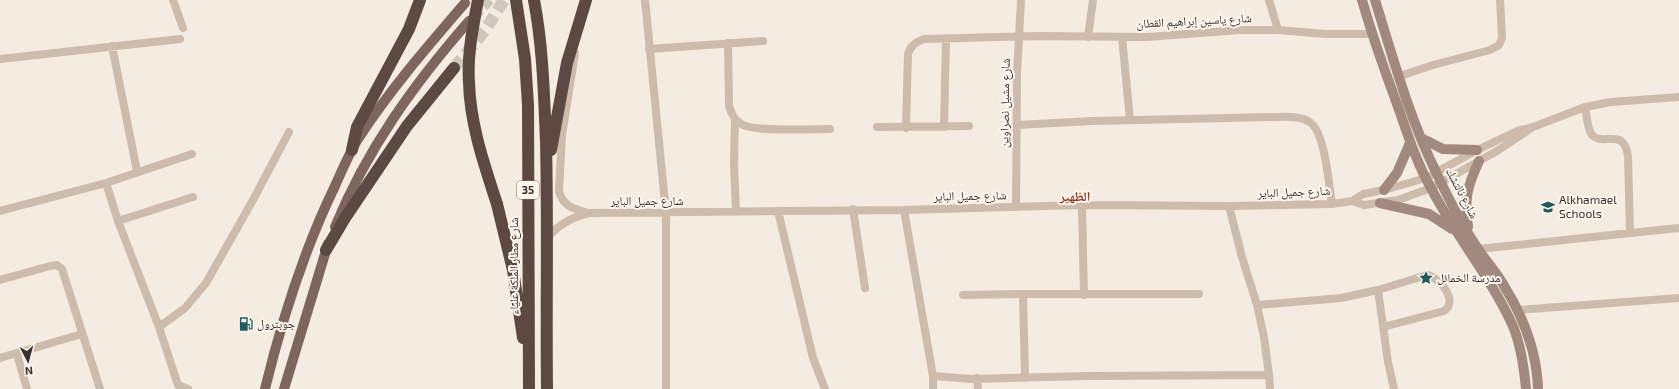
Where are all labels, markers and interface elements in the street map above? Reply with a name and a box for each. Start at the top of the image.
street label: شارع ياسين إبراهيم القطان [1136,10,1252,32]
street label: شارع مشيل نصراوين [996,58,1014,148]
street label: شارع نالتشك [1442,165,1482,221]
road number: 35 [517,181,539,199]
street label: شارع جميل الباير [1256,183,1331,201]
street label: شارع جميل الباير [932,187,1007,205]
district label: الظهير [1059,188,1090,204]
place label: Alkhamael Schools [1559,192,1617,220]
street label: شارع جميل الباير [609,193,684,209]
school or university icon: Alkhamael Schools [1540,199,1556,215]
street label: شارع مطار الملكة علياء [506,217,522,315]
place icon: مدرسة الخمائل [1418,270,1434,286]
place label: مدرسة الخمائل [1437,270,1501,285]
fuel station icon: جوبترول [238,316,254,332]
place label: جوبترول [257,316,296,331]
north arrow [8,341,48,381]
text: N [24,365,34,378]

